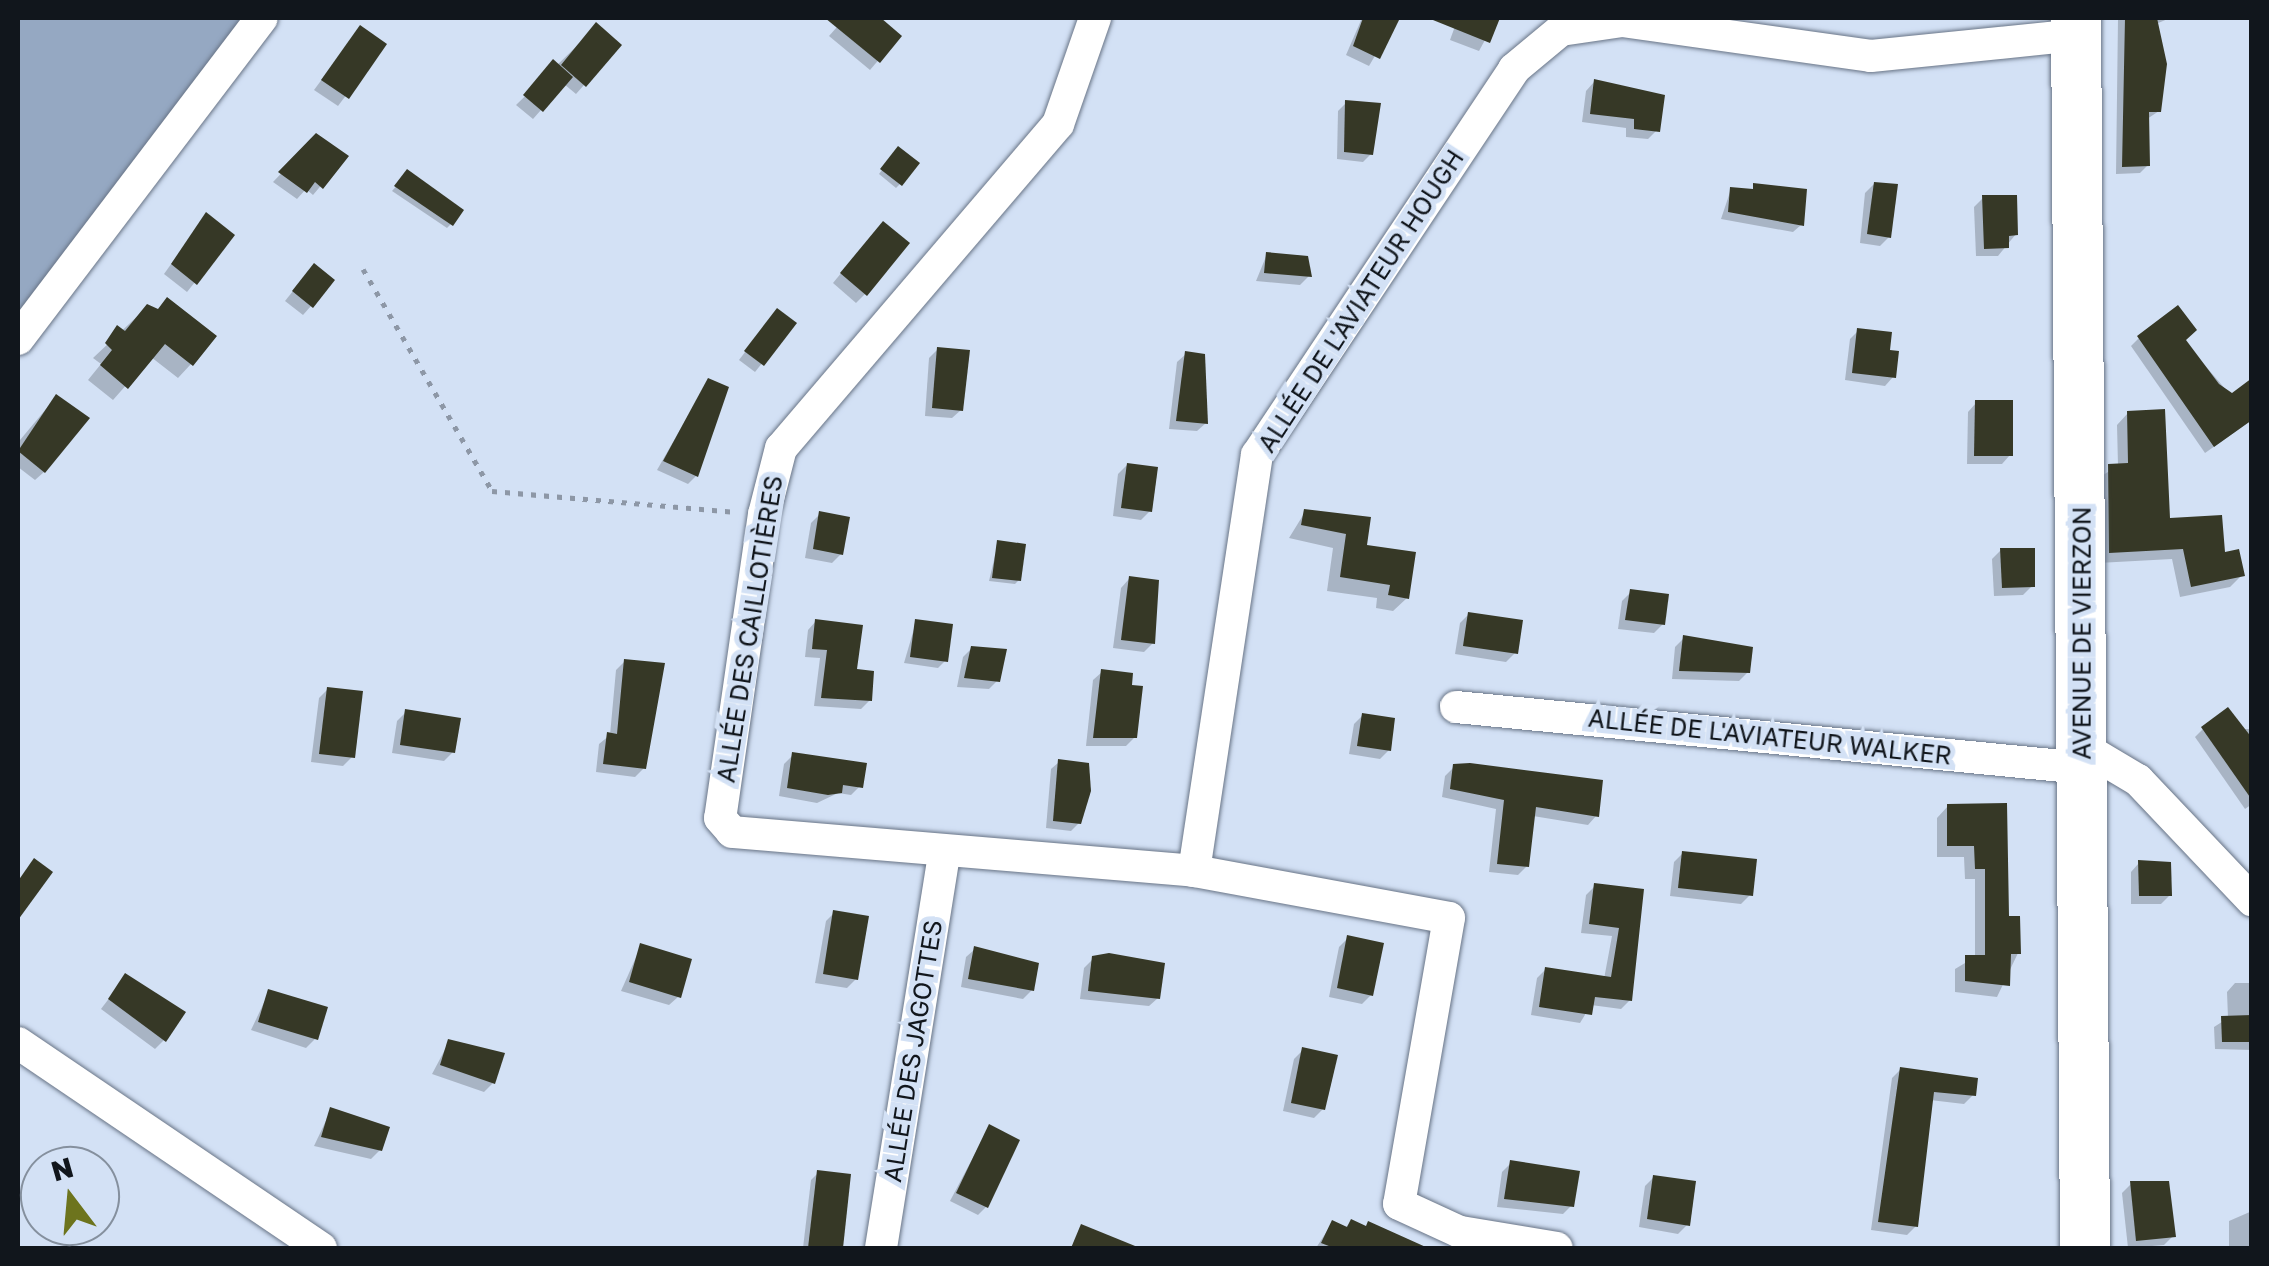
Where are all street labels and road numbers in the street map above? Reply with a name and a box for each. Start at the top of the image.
street label: ALLÉE DE L'AVIATEUR HOUGH [1252,144,1470,458]
street label: ALLÉE DES CAILLOTIÈRES [711,473,789,785]
street label: AVENUE DE VIERZON [2067,506,2097,760]
street label: ALLÉE DE L'AVIATEUR WALKER [1587,703,1953,771]
street label: ALLÉE DES JAGOTTES [877,918,949,1184]

